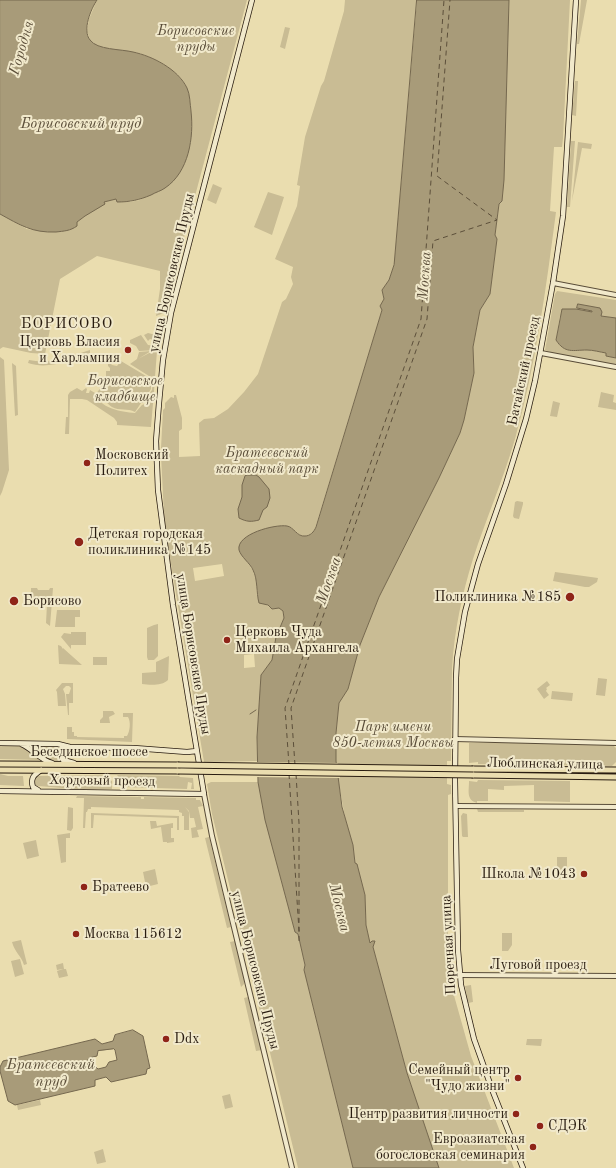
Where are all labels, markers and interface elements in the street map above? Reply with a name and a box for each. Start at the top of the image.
water label: Городня [6,19,38,77]
park label: Борисовские пруды [158,23,234,56]
water label: Борисовский пруд [21,115,141,133]
street label: улица Борисовские Пруды [145,192,199,354]
water label: Москва [414,251,436,301]
district label: БОРИСОВО [21,315,113,333]
street label: Батайский проезд [504,315,544,427]
place label: Церковь Власия и Харлампия [19,334,120,366]
marker: Церковь Власия и Харлампия [123,345,133,355]
park label: Борисовское кладбище [87,373,163,406]
park label: Братеевский каскадный парк [215,445,319,478]
place label: Московский Политех [95,447,169,480]
marker: Московский Политех [82,458,92,468]
place label: Детская городская поликлиника №145 [88,526,211,558]
marker: Детская городская поликлиника №145 [73,536,85,548]
water label: Москва [312,555,346,607]
street label: улица Борисовские Пруды [172,572,214,736]
place label: Поликлиника №185 [434,589,561,605]
marker: Поликлиника №185 [564,591,576,603]
place label: Борисово [23,593,81,609]
marker: Борисово [8,595,20,607]
place label: Церковь Чуда Михаила Архангела [235,624,359,656]
marker: Церковь Чуда Михаила Архангела [222,635,232,645]
park label: Парк имени 850-летия Москвы [332,719,454,752]
street label: Бесединское шоссе [30,744,148,760]
street label: Люблинская улица [487,755,603,773]
street label: Хордовый проезд [49,772,155,790]
place label: Школа №1043 [481,866,576,882]
marker: Школа №1043 [579,869,589,879]
place label: Братеево [92,879,149,895]
marker: Братеево [79,882,89,892]
water label: Москва [324,882,354,934]
street label: улица Борисовские Пруды [227,889,283,1051]
street label: Поречная улица [438,894,460,996]
place label: Москва 115612 [84,926,182,942]
marker: Москва 115612 [71,929,81,939]
street label: Луговой проезд [490,957,586,973]
place label: Ddx [174,1031,200,1047]
marker: Ddx [161,1034,171,1044]
water label: Братеевский пруд [7,1056,95,1091]
place label: Семейный центр "Чудо жизни" [408,1062,510,1094]
marker: Семейный центр "Чудо жизни" [513,1073,523,1083]
place label: Центр развития личности [349,1106,508,1122]
marker: Центр развития личности [511,1109,521,1119]
place label: СДЭК [548,1118,587,1134]
marker: СДЭК [535,1121,545,1131]
place label: Евроазиатская богословская семинария [376,1131,525,1164]
marker: Евроазиатская богословская семинария [528,1142,538,1152]

